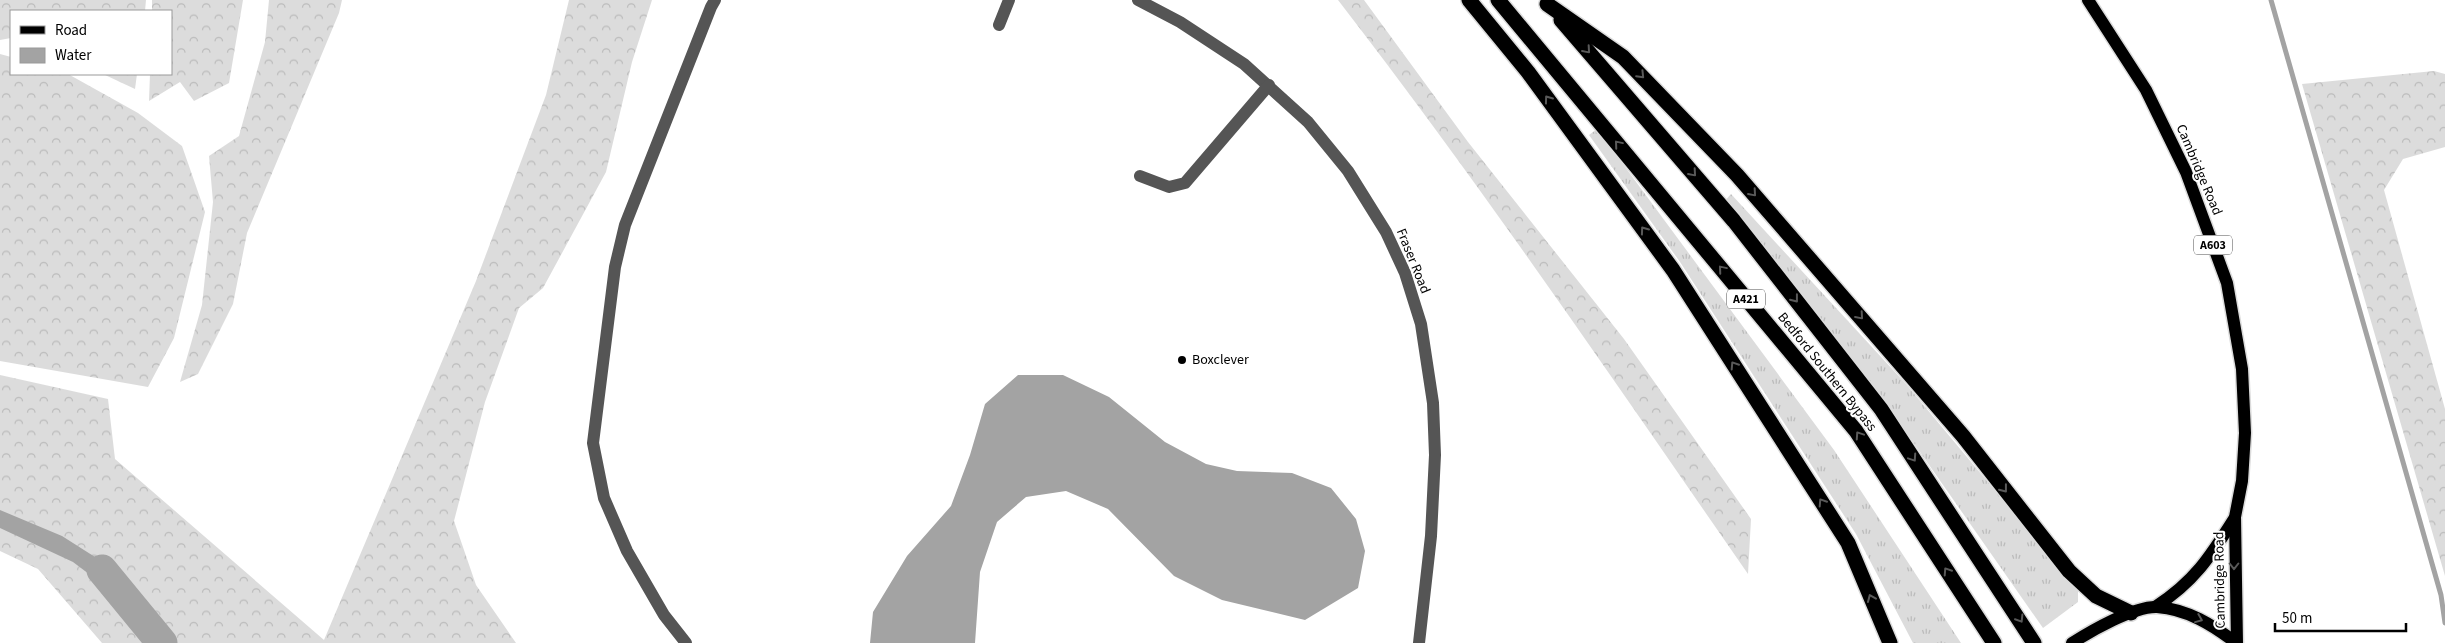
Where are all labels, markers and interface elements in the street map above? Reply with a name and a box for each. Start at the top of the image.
legend [10,10,172,75]
text: Road [55,20,87,41]
one-way arrow [1581,44,1589,53]
text: Water [55,45,92,66]
one-way arrow [1635,70,1644,79]
one-way arrow [1545,95,1554,105]
street label: Cambridge Road [2171,121,2227,219]
one-way arrow [1615,141,1624,150]
one-way arrow [1687,168,1696,177]
one-way arrow [1747,187,1756,196]
street label: Fraser Road [1391,225,1435,297]
one-way arrow [1641,226,1650,236]
road number: A603 [2194,236,2232,254]
one-way arrow [1718,266,1727,275]
road number: A421 [1727,290,1765,308]
one-way arrow [1789,294,1798,303]
street label: Bedford Southern Bypass [1773,308,1881,436]
one-way arrow [1854,310,1863,319]
place label: Boxclever [1192,350,1249,370]
marker: Boxclever [1176,354,1188,366]
one-way arrow [1731,362,1740,371]
one-way arrow [1856,431,1865,441]
one-way arrow [1907,452,1916,461]
one-way arrow [1999,483,2008,492]
one-way arrow [1818,499,1828,508]
street label: Cambridge Road [2209,531,2231,629]
one-way arrow [2229,562,2239,570]
one-way arrow [1944,568,1953,577]
one-way arrow [1866,594,1877,603]
scale bar [2275,600,2406,632]
text: 50 m [2282,608,2312,629]
one-way arrow [2194,613,2202,623]
one-way arrow [2013,614,2023,623]

